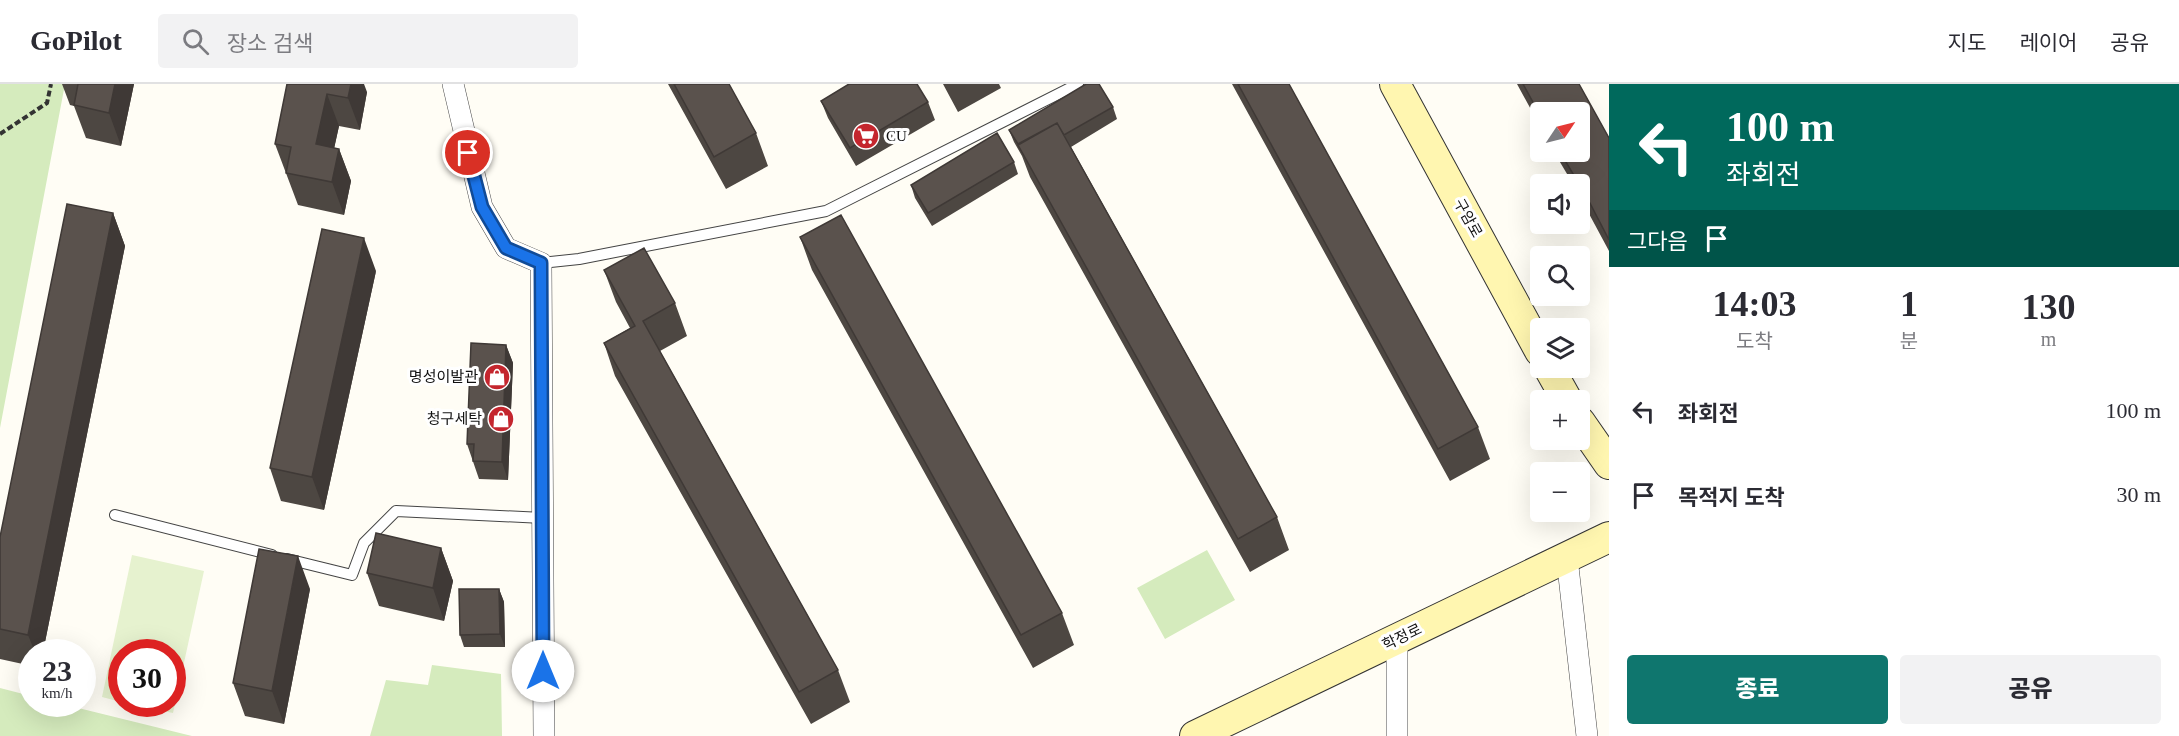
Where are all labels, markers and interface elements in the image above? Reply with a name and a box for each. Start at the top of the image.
search box [158,14,578,68]
text: GoPilot [30,25,122,56]
icon: search [179,25,212,58]
text: 장소 검색 [227,31,313,56]
text: 지도 [1948,31,1986,55]
text: 레이어 [2019,31,2077,55]
text: 공유 [2110,31,2149,55]
north arrow [1530,102,1590,162]
map controls [1530,102,1590,522]
text: 100 m [1726,104,1835,150]
icon: left [1627,108,1705,186]
supermarket icon: CU [851,121,881,151]
pin [442,127,493,178]
place label: CU [886,128,907,144]
icon: arrive [451,136,484,169]
text: 좌회전 [1726,160,1801,190]
button: sound [1530,174,1590,234]
street label: 구암로 [1451,196,1485,240]
icon: arrive [1700,222,1733,255]
text: 그다음 [1627,229,1688,254]
button: search [1530,246,1590,306]
text: 14:03 [1712,284,1796,324]
text: 1 [1900,284,1918,324]
text: 130 [2022,287,2076,327]
button: layers [1530,318,1590,378]
text: m [2041,328,2056,350]
text: 도착 [1736,330,1773,352]
text: 분 [1900,330,1918,352]
shop icon: 명성이발관 [482,362,512,392]
place label: 명성이발관 [409,369,478,385]
button: + [1530,390,1590,450]
icon: left [1627,395,1660,428]
text: 100 m [2105,398,2161,423]
text: 좌회전 [1678,401,1739,426]
shop icon: 청구세탁 [486,404,516,434]
place label: 청구세탁 [427,411,482,427]
button: − [1530,462,1590,522]
icon: arrive [1627,479,1660,512]
text: 30 m [2116,482,2161,507]
text: 목적지 도착 [1678,485,1785,510]
street label: 학정로 [1379,620,1424,653]
speed limit sign: 30 [108,639,186,717]
position arrow [511,639,575,703]
text: 23 [42,654,72,687]
button: 종료 [1627,655,1888,724]
button: 공유 [1900,655,2161,724]
text: km/h [42,685,72,701]

